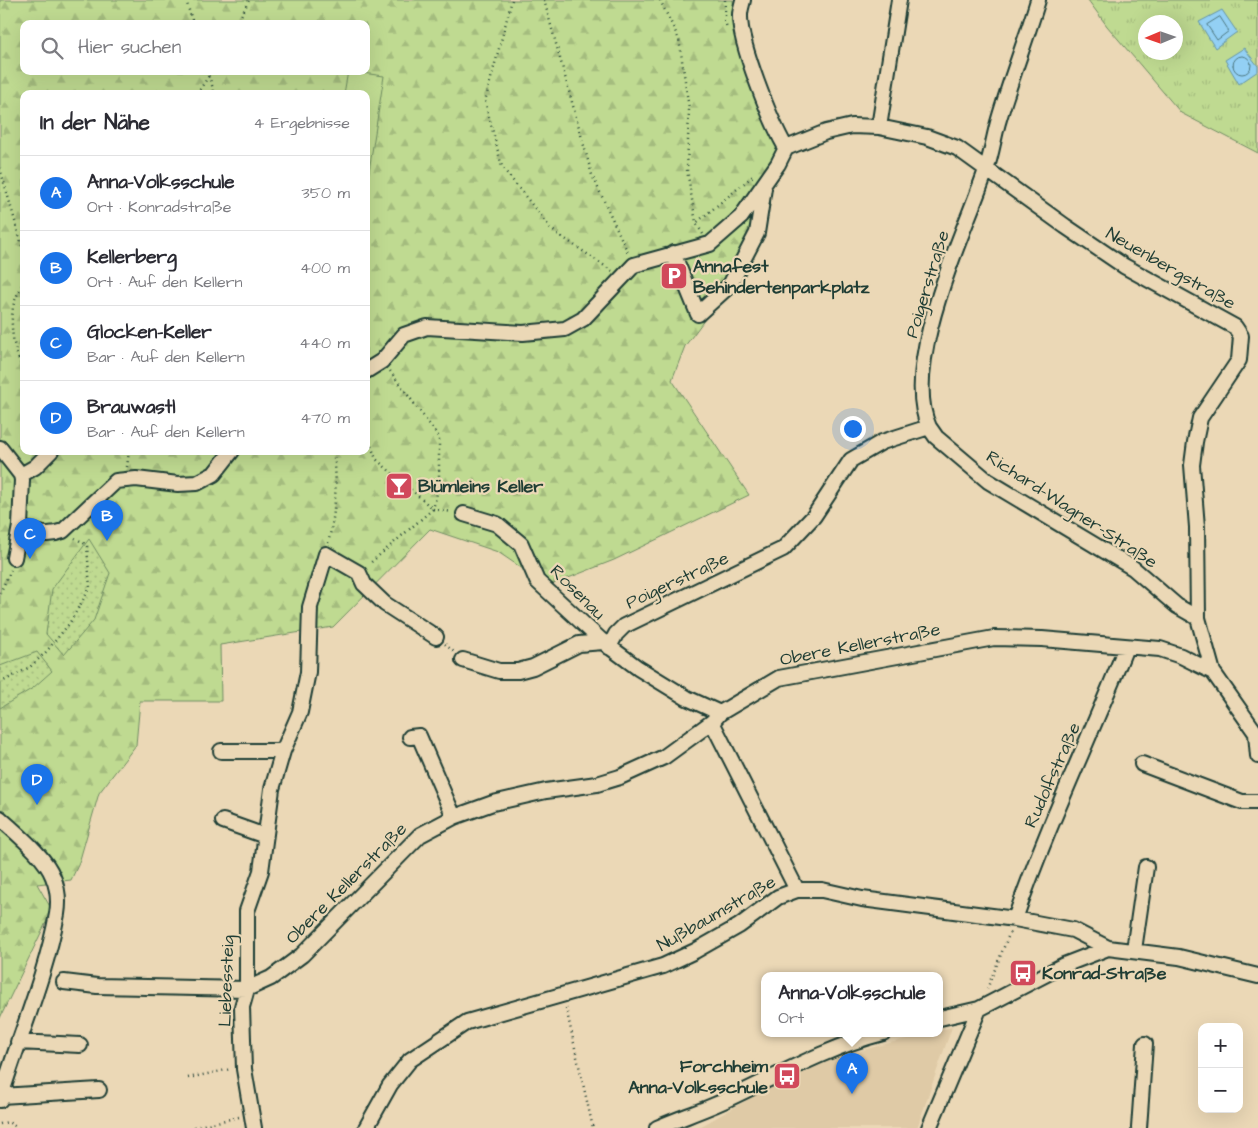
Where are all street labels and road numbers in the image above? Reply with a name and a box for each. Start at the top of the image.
street label: Neuenbergstraße [1101,221,1240,317]
street label: Poigerstraße [899,227,957,341]
street label: Richard-Wagner-Straße [981,445,1163,575]
street label: Poigerstraße [622,546,734,616]
street label: Rosenau [544,559,611,626]
street label: Obere Kellerstraße [778,617,943,672]
street label: Rudolfstraße [1018,718,1087,832]
street label: Obere Kellerstraße [280,817,413,950]
street label: Nußbaumstraße [652,869,781,958]
street label: Liebessteig [212,935,242,1027]

